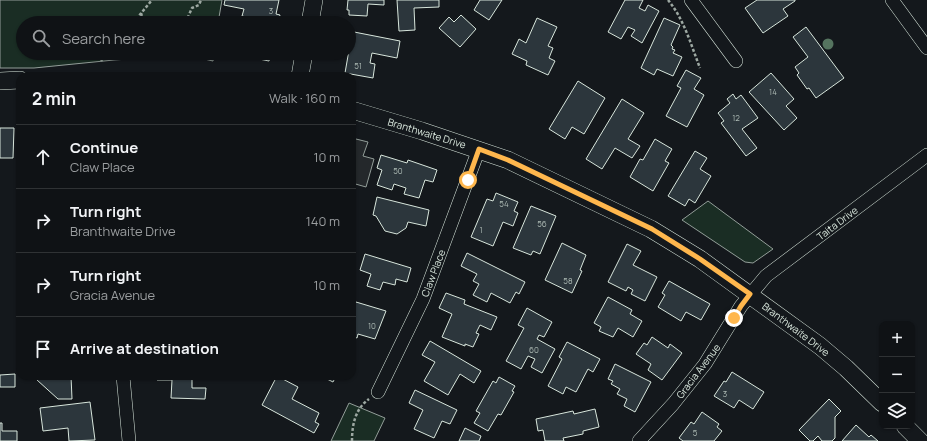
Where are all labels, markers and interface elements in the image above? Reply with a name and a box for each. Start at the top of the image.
house number: 3 [269,5,273,16]
search box [16,16,356,60]
icon: search [30,27,52,49]
text: Search here [62,28,145,49]
house number: 51 [354,60,362,71]
house number: 14 [769,86,777,97]
text: 2 min [32,87,76,110]
text: Walk · 160 m [269,89,340,107]
house number: 12 [732,112,740,123]
street label: Branthwaite Drive [386,114,468,152]
text: Continue [70,137,138,158]
icon: ahead [32,146,54,168]
text: 10 m [313,148,340,166]
text: Claw Place [70,158,135,176]
house number: 50 [393,165,403,176]
route start [459,171,477,189]
house number: 54 [499,198,509,209]
text: Turn right [70,201,141,222]
street label: Taita Drive [814,203,861,243]
icon: right [32,210,54,232]
text: 140 m [306,212,340,230]
house number: 56 [537,218,547,229]
text: Branthwaite Drive [70,222,176,240]
house number: 1 [479,224,483,235]
street label: Claw Place [418,247,448,299]
text: Turn right [70,265,141,286]
icon: right [32,274,54,296]
house number: 58 [563,275,573,286]
text: 10 m [313,276,340,294]
text: Gracia Avenue [70,286,155,304]
street label: Branthwaite Drive [759,299,833,359]
route end [725,309,743,327]
house number: 10 [368,320,376,331]
map controls [879,321,915,429]
button: + [879,321,915,357]
icon: arrive [32,338,54,360]
text: Arrive at destination [70,338,219,359]
street label: Gracia Avenue [673,341,723,401]
house number: 60 [529,344,539,355]
button: − [879,357,915,393]
house number: 3 [723,388,727,399]
button: layers [879,393,915,429]
house number: 5 [693,427,698,438]

